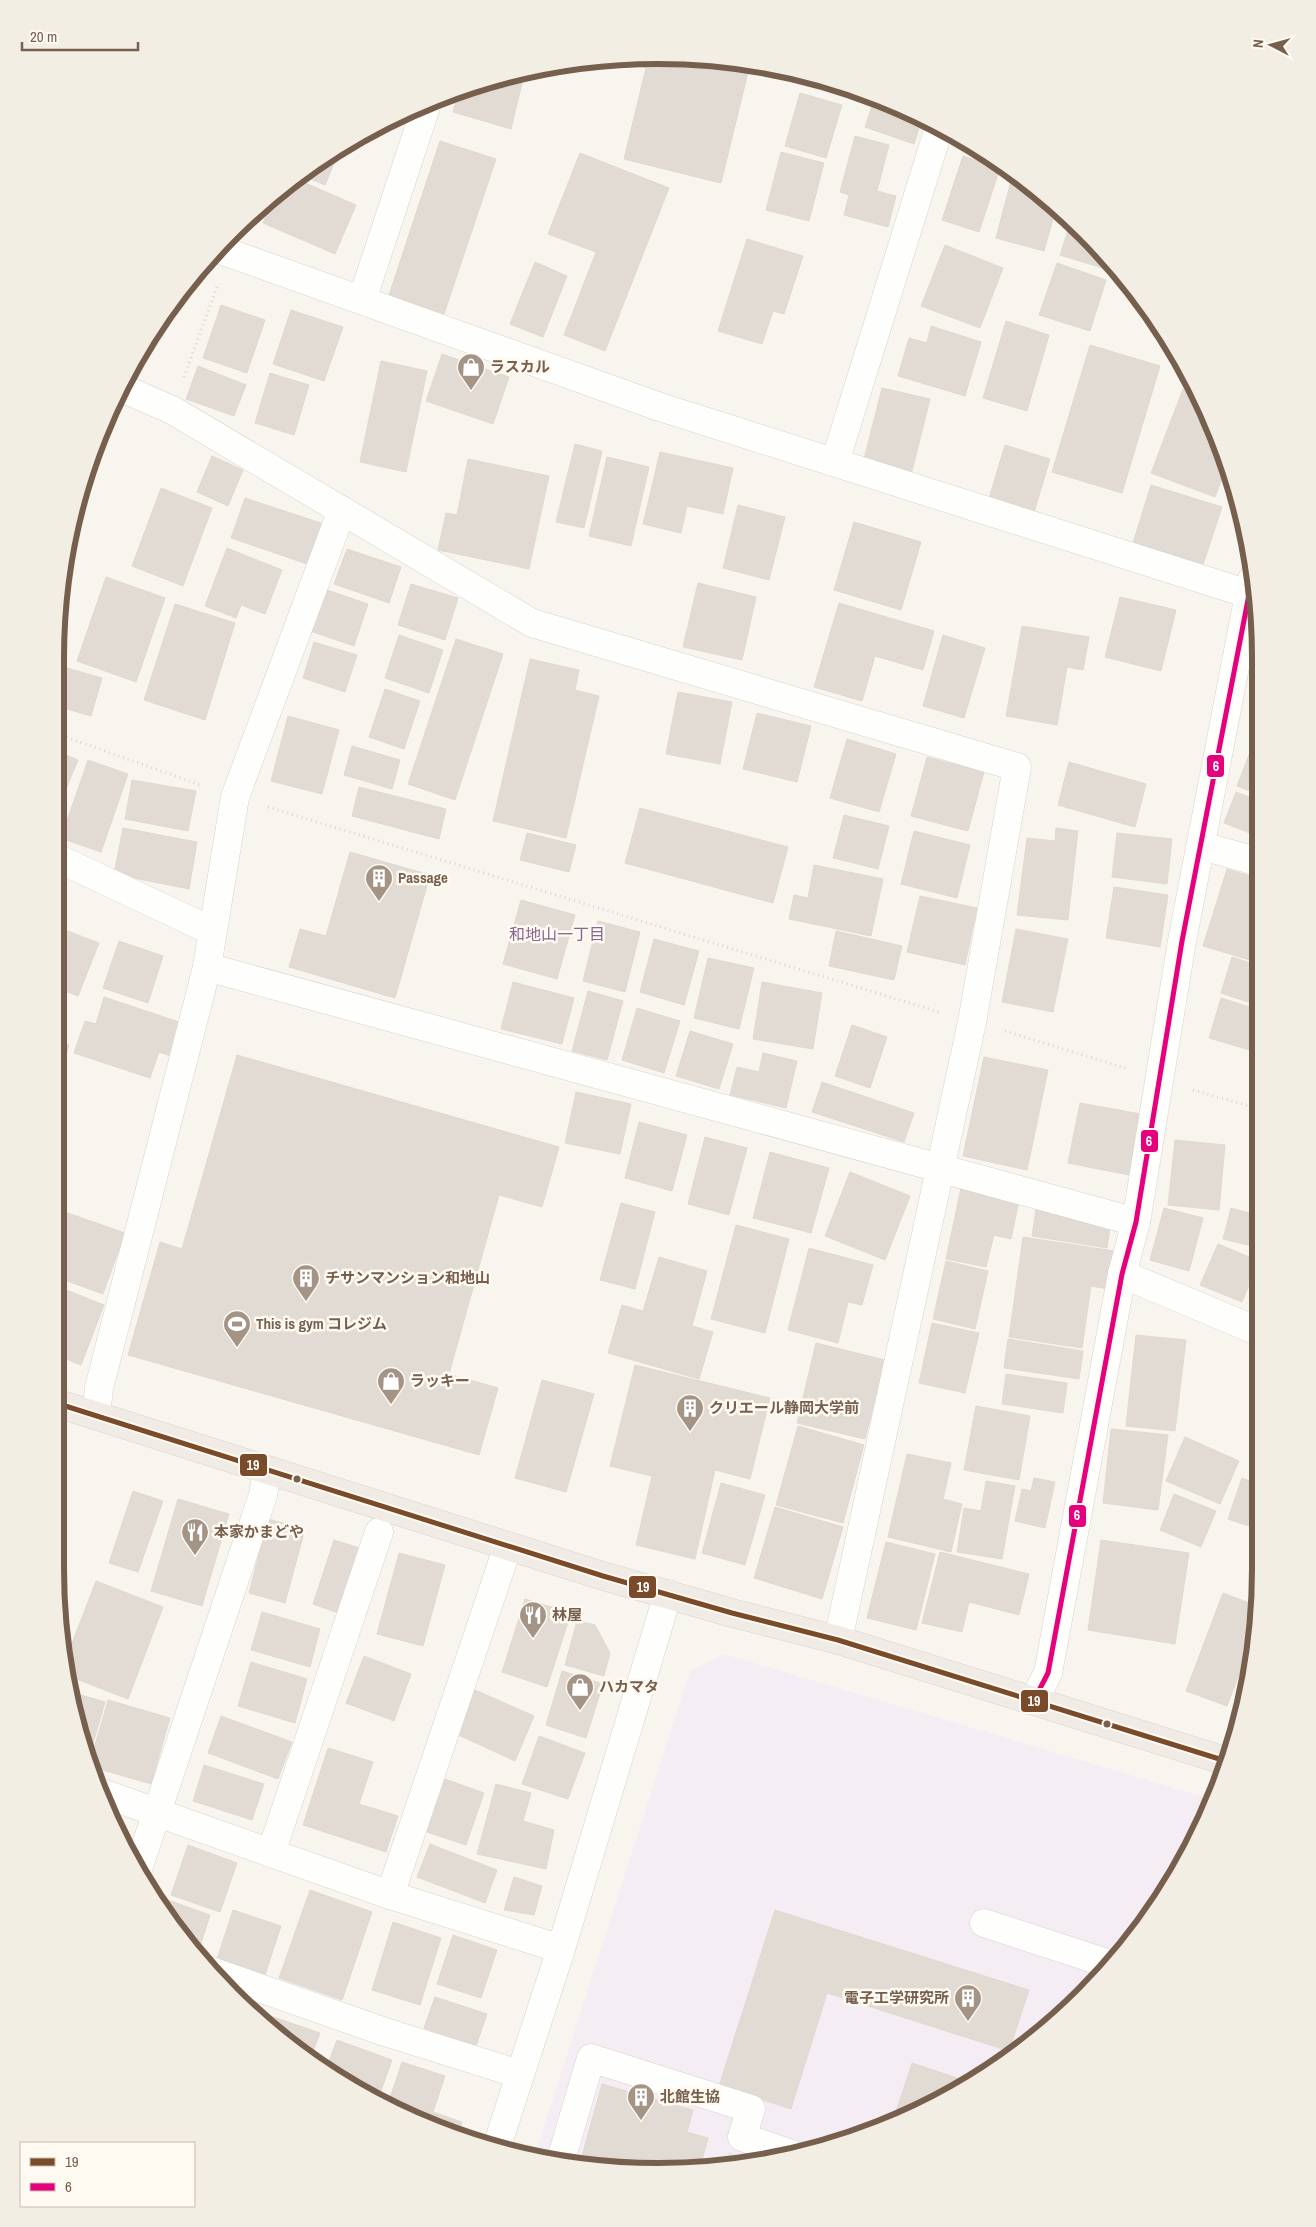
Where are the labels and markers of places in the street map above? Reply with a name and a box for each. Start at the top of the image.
shop icon: ラスカル [456,352,486,391]
place label: ラスカル [490,356,550,377]
building icon: Passage [364,863,394,902]
place label: Passage [398,867,448,888]
building icon: チサンマンション和地山 [291,1263,321,1302]
place label: チサンマンション和地山 [325,1267,490,1288]
sports icon: This is gym コレジム [222,1309,252,1348]
place label: This is gym コレジム [256,1313,387,1334]
shop icon: ラッキー [376,1366,406,1405]
place label: ラッキー [410,1370,470,1391]
building icon: クリエール静岡大学前 [675,1393,705,1432]
place label: クリエール静岡大学前 [709,1397,859,1418]
unlabelled marker [292,1474,302,1484]
restaurant icon: 本家かまどや [180,1517,210,1556]
place label: 本家かまどや [214,1521,304,1542]
restaurant icon: 林屋 [518,1600,548,1639]
place label: 林屋 [552,1604,582,1625]
shop icon: ハカマタ [565,1672,595,1711]
place label: ハカマタ [599,1676,659,1697]
unlabelled marker [1102,1719,1112,1729]
building icon: 電子工学研究所 [953,1983,983,2022]
place label: 電子工学研究所 [844,1987,949,2008]
building icon: 北館生協 [626,2082,656,2121]
place label: 北館生協 [660,2086,720,2107]

